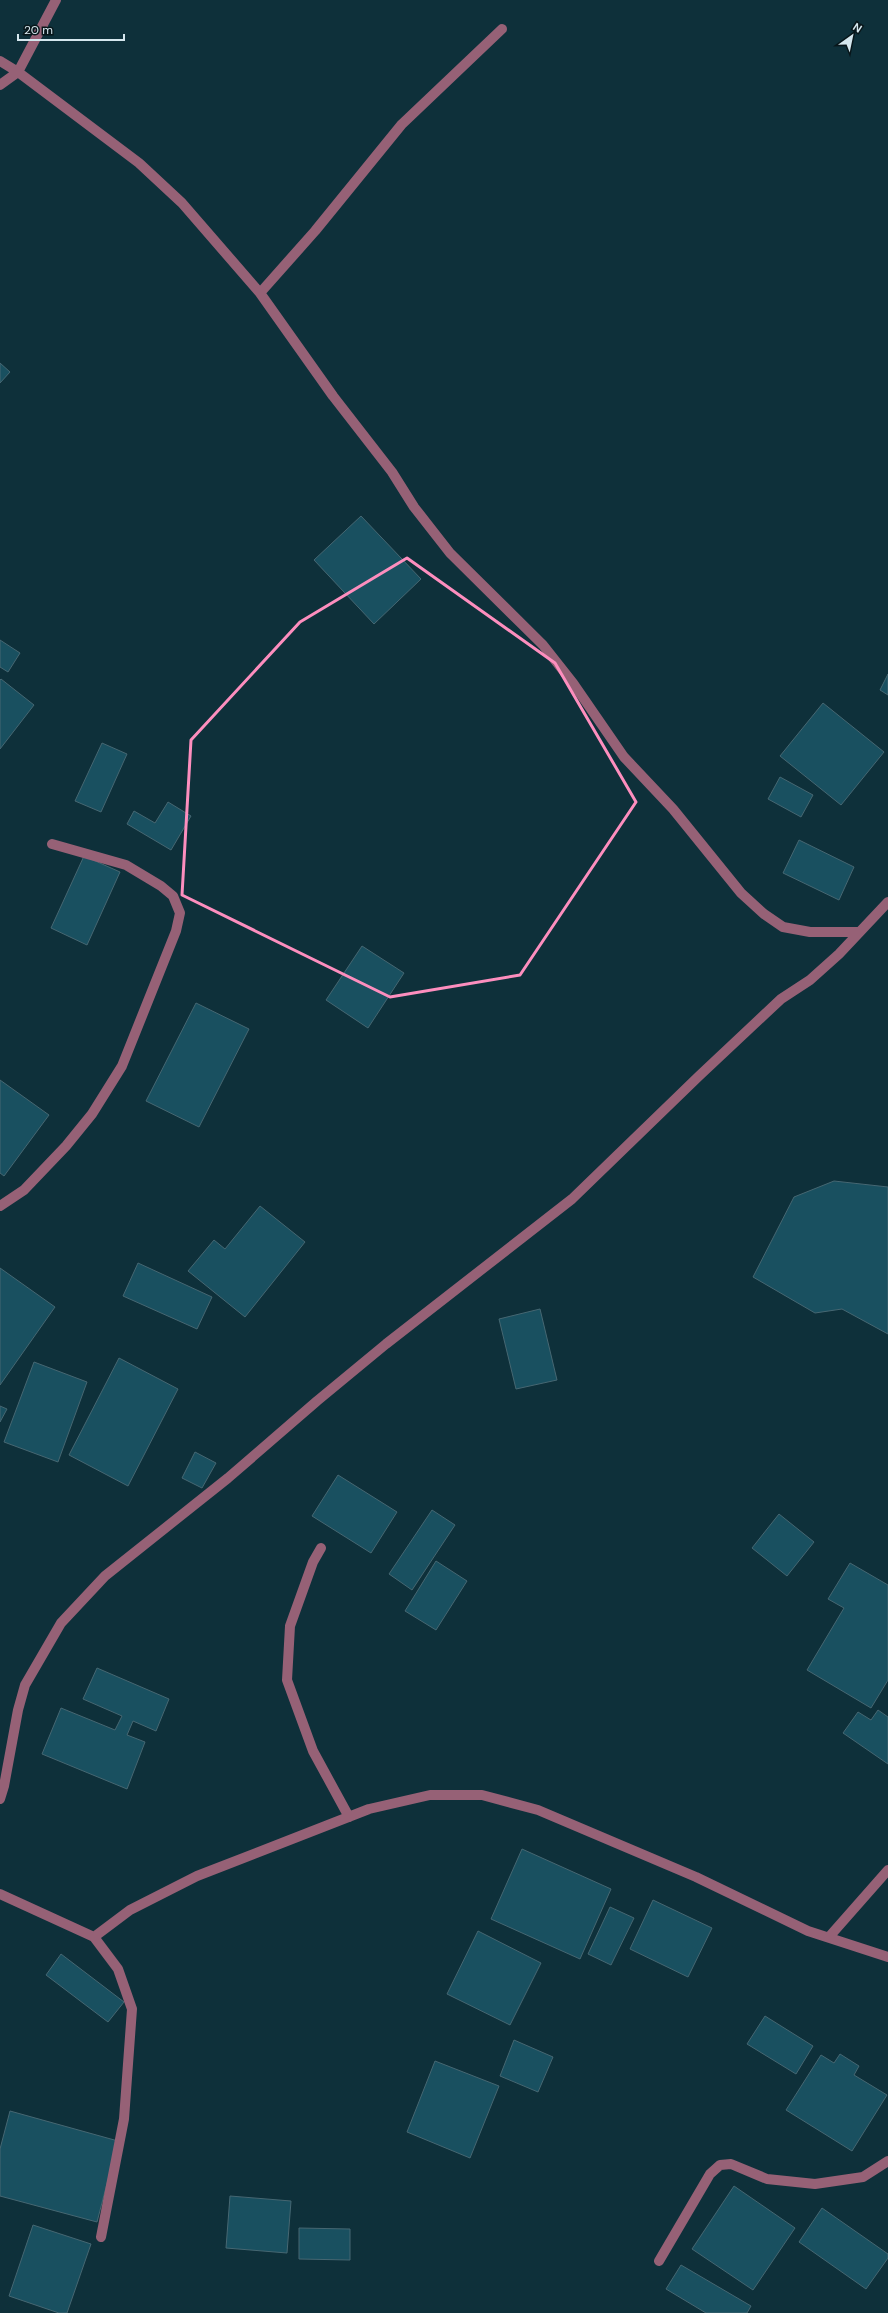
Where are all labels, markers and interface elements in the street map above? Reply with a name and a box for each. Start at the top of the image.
scale bar [18,16,124,42]
north arrow [832,16,872,56]
text: N [850,20,865,36]
text: 20 m [24,22,53,38]

